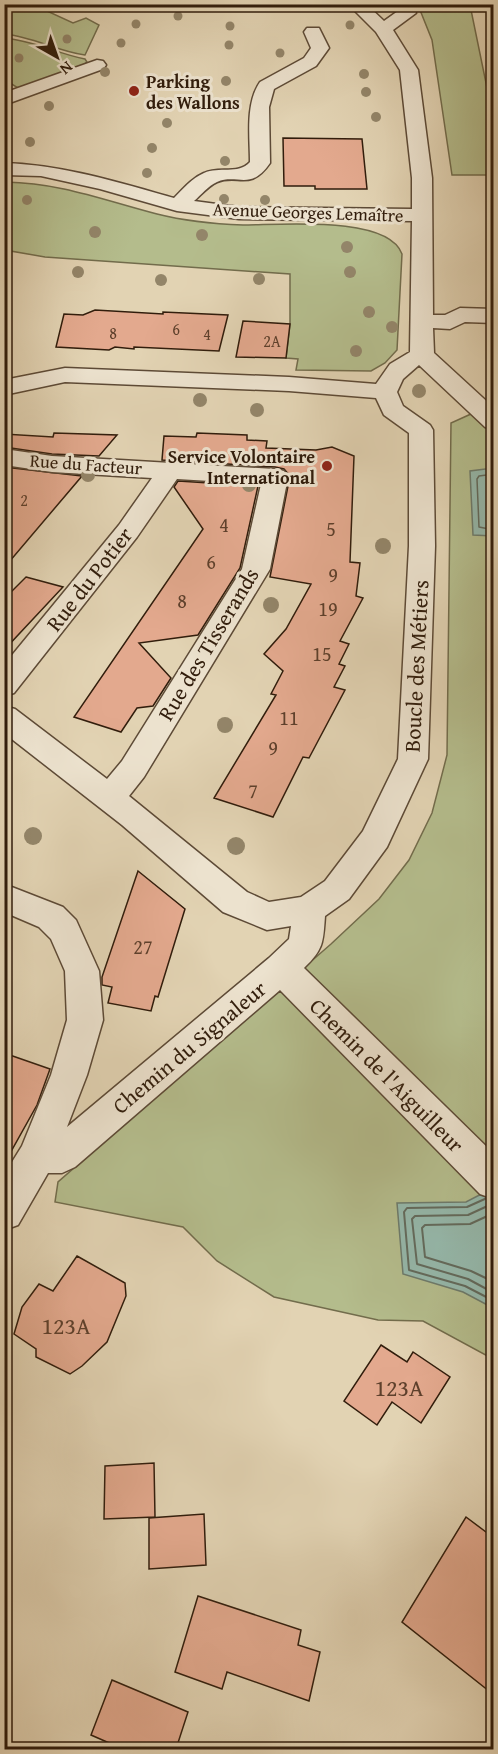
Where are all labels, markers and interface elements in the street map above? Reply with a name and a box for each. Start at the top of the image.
north arrow [27,27,87,87]
text: N [55,56,78,81]
place label: Parking des Wallons [146,68,240,116]
marker: Parking des Wallons [127,84,141,98]
street label: Avenue Georges Lemaître [212,195,404,229]
house number: 6 [172,317,180,341]
house number: 8 [109,321,117,345]
house number: 4 [203,322,211,346]
house number: 2A [263,329,281,353]
place label: Service Volontaire International [168,443,315,491]
street label: Rue du Facteur [29,447,144,481]
marker: Service Volontaire International [320,459,334,473]
house number: 2 [20,488,28,512]
house number: 4 [219,510,229,539]
house number: 5 [326,514,336,543]
street label: Rue du Potier [38,520,140,638]
house number: 6 [206,547,216,576]
house number: 9 [328,560,338,589]
street label: Rue des Tisserands [150,561,266,727]
street label: Boucle des Métiers [396,579,436,753]
house number: 8 [177,586,187,615]
house number: 19 [318,594,338,623]
house number: 15 [312,639,332,668]
house number: 11 [279,703,299,732]
house number: 9 [268,733,278,762]
house number: 7 [248,776,258,805]
house number: 27 [133,932,153,961]
street label: Chemin du Signaleur [105,973,273,1121]
street label: Chemin de l'Aiguilleur [303,991,471,1159]
house number: 123A [41,1308,91,1343]
house number: 123A [374,1370,424,1405]

